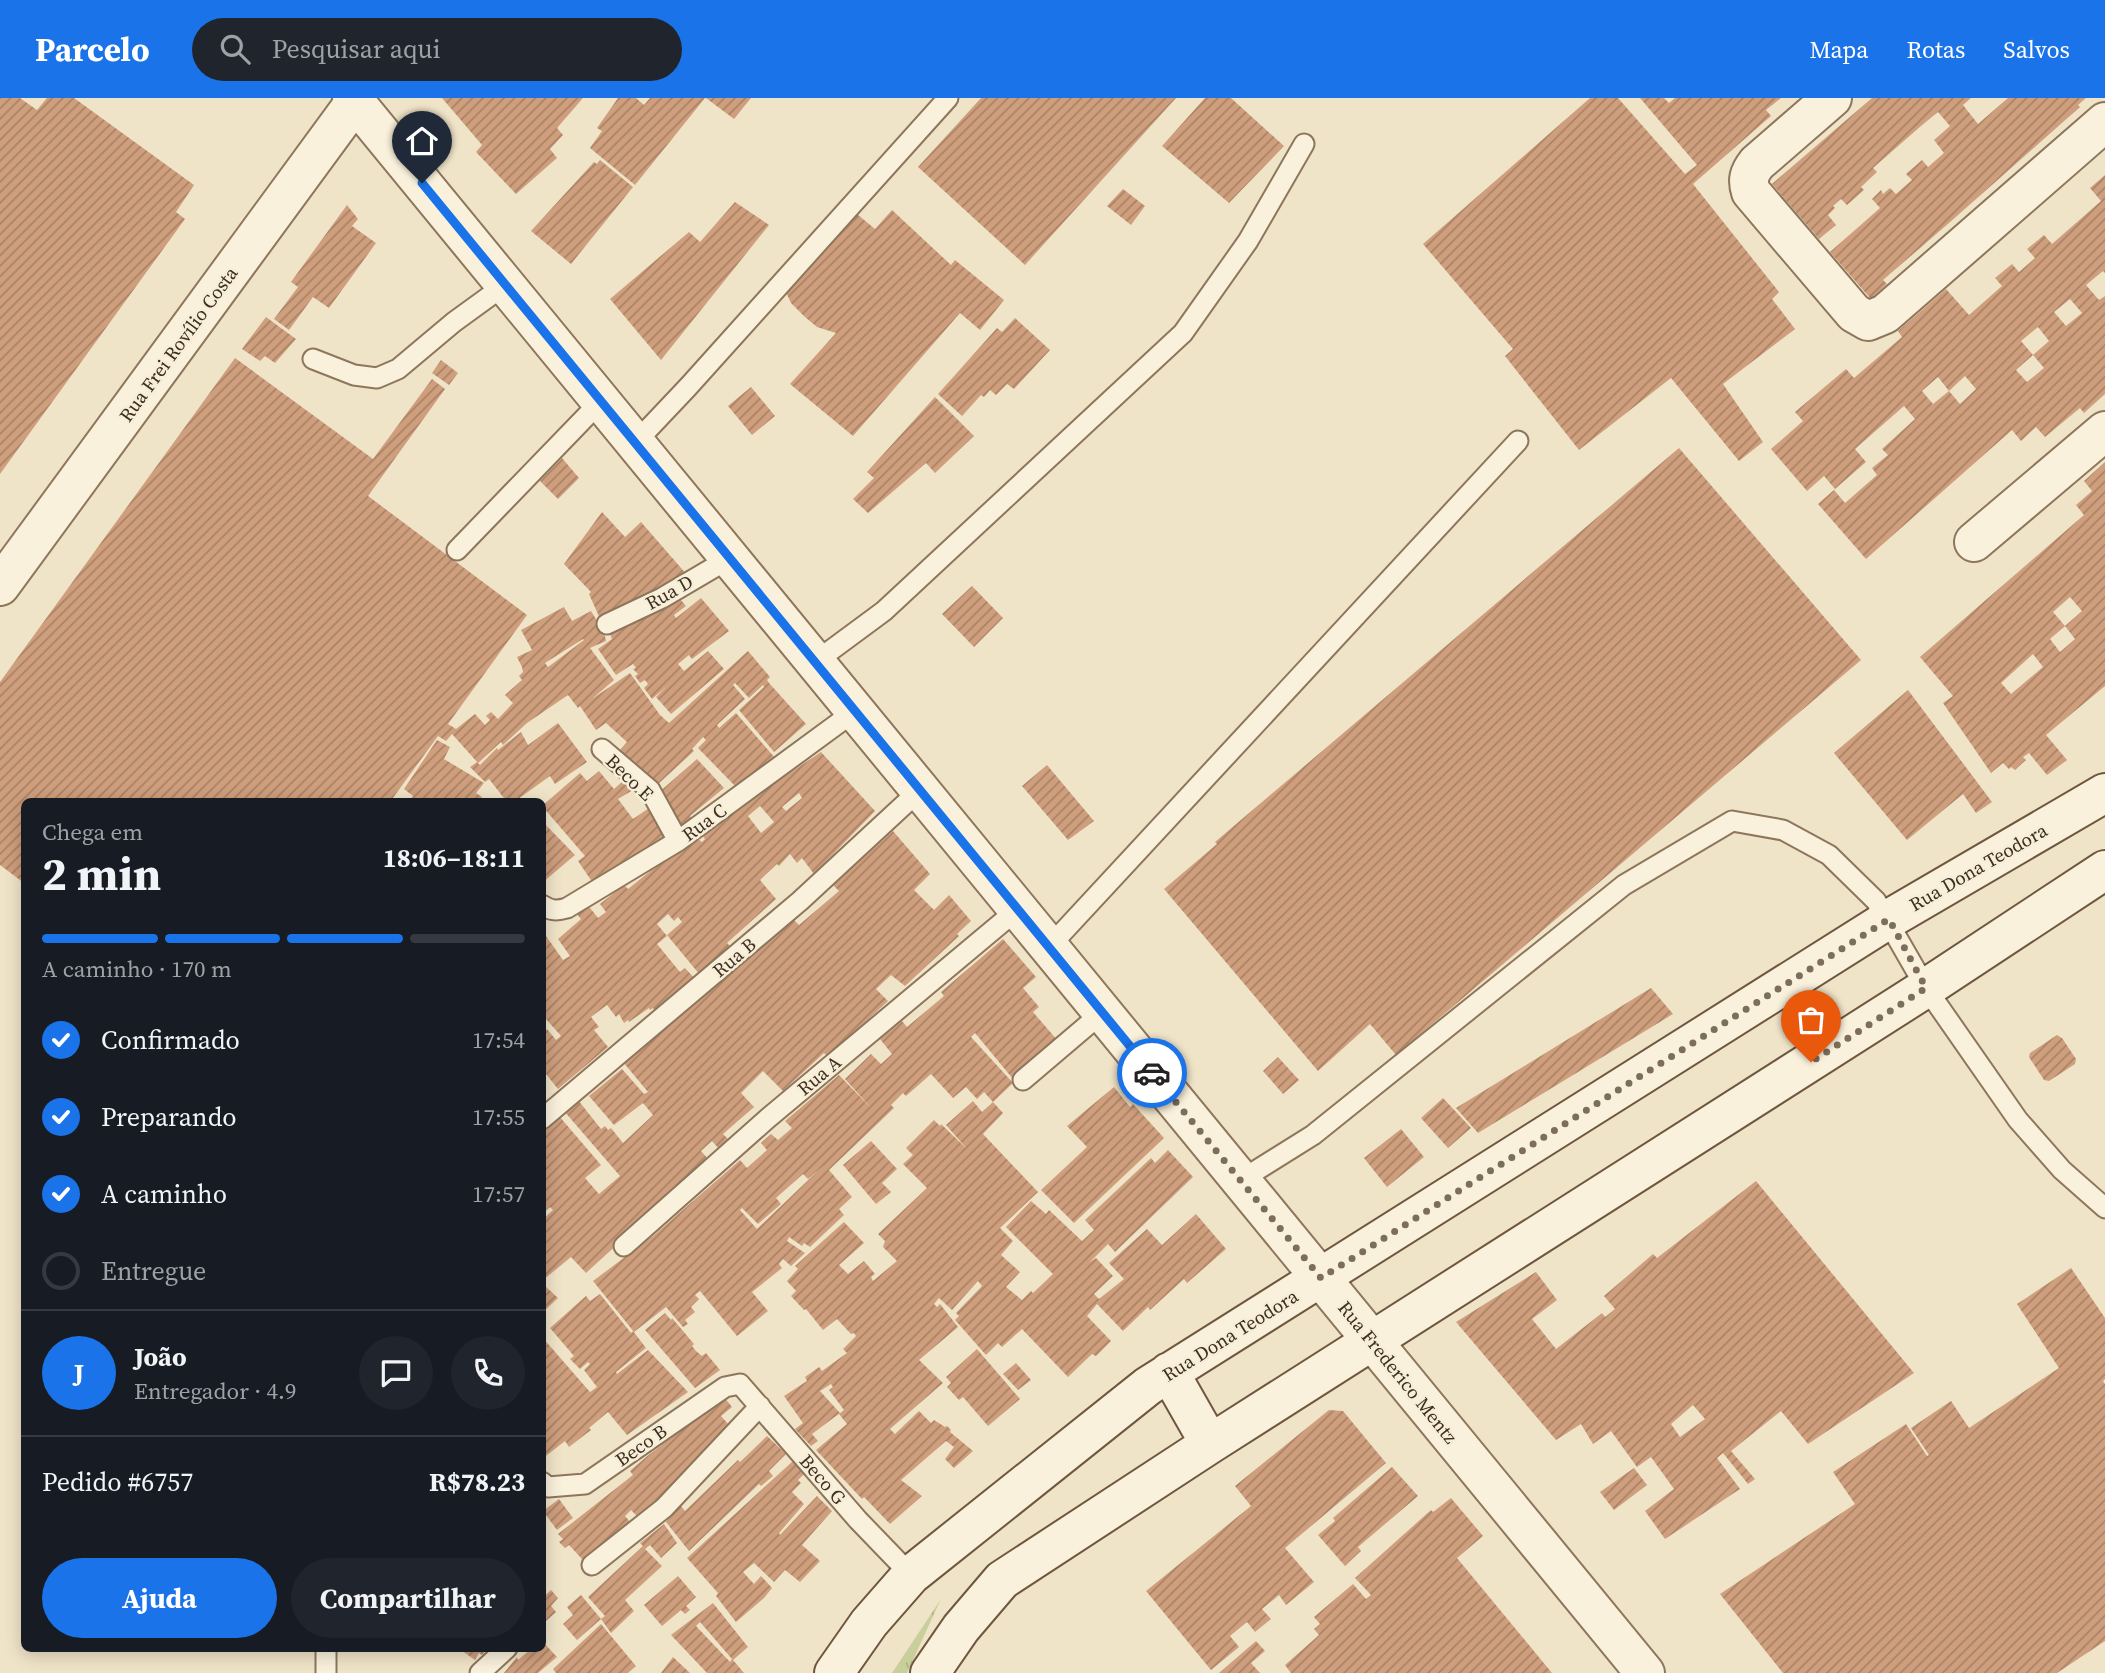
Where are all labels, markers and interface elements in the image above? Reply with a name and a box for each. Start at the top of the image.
search box [192,18,682,81]
text: Parcelo [35,27,150,72]
icon: search [216,30,254,68]
text: Pesquisar aqui [272,31,440,67]
text: Mapa [1809,33,1869,66]
text: Rotas [1907,33,1965,66]
text: Salvos [2003,33,2070,66]
pin [392,111,452,183]
icon: home [403,122,441,160]
street label: Rua Frei Rovílio Costa [113,261,243,427]
street label: Rua D [640,568,698,616]
street label: Beco E [600,748,660,806]
street label: Rua C [676,797,732,847]
text: Chega em [42,816,143,848]
street label: Rua Dona Teodora [1904,817,2052,917]
text: 18:06–18:11 [383,840,525,876]
text: 2 min [42,842,161,905]
street label: Rua B [707,931,761,983]
text: A caminho · 170 m [42,953,232,985]
pin [1781,990,1841,1062]
icon: bag [1792,1001,1830,1039]
icon: check [42,1021,80,1059]
text: Confirmado [101,1022,240,1058]
text: 17:54 [472,1024,525,1056]
courier [1117,1038,1187,1108]
street label: Rua A [792,1049,847,1101]
icon: car [1133,1054,1171,1092]
icon: check [42,1098,80,1136]
text: Preparando [101,1099,237,1135]
text: 17:55 [472,1101,525,1133]
icon: check [42,1175,80,1213]
text: A caminho [101,1176,227,1212]
text: 17:57 [472,1178,525,1210]
text: Entregue [101,1253,206,1289]
street label: Rua Dona Teodora [1157,1283,1303,1387]
street label: Rua Frederico Mentz [1332,1295,1464,1449]
button: chat [359,1336,433,1410]
button: phone [451,1336,525,1410]
text: João [134,1339,187,1375]
text: J [74,1355,84,1391]
text: Entregador · 4.9 [134,1375,296,1407]
street label: Beco B [610,1418,672,1472]
street label: Beco G [794,1448,852,1510]
text: Pedido #6757 [42,1464,193,1500]
text: R$78.23 [429,1464,525,1500]
button: Ajuda [42,1558,277,1638]
button: Compartilhar [291,1558,525,1638]

